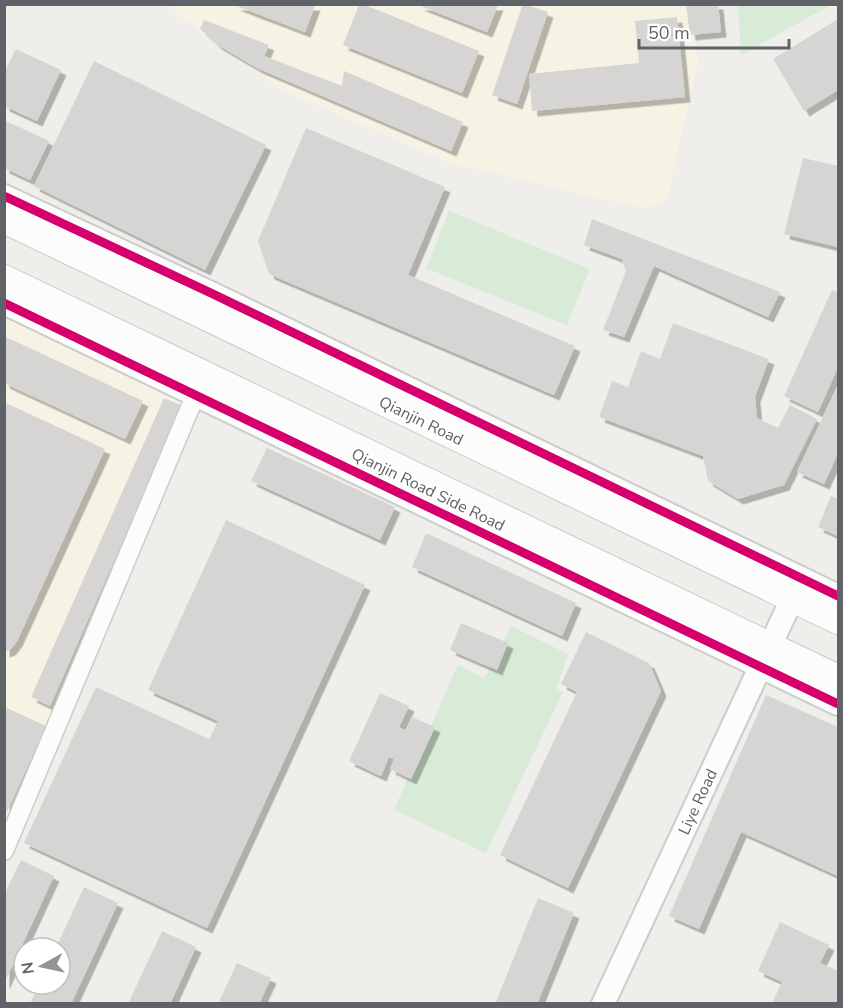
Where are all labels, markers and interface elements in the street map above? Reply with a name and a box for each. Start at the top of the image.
scale bar [639,12,789,50]
text: 50 m [648,21,690,45]
street label: Qianjin Road [375,391,467,451]
street label: Qianjin Road Side Road [348,443,508,537]
street label: Liye Road [673,765,723,839]
north arrow [12,936,72,996]
text: N [16,960,40,975]

